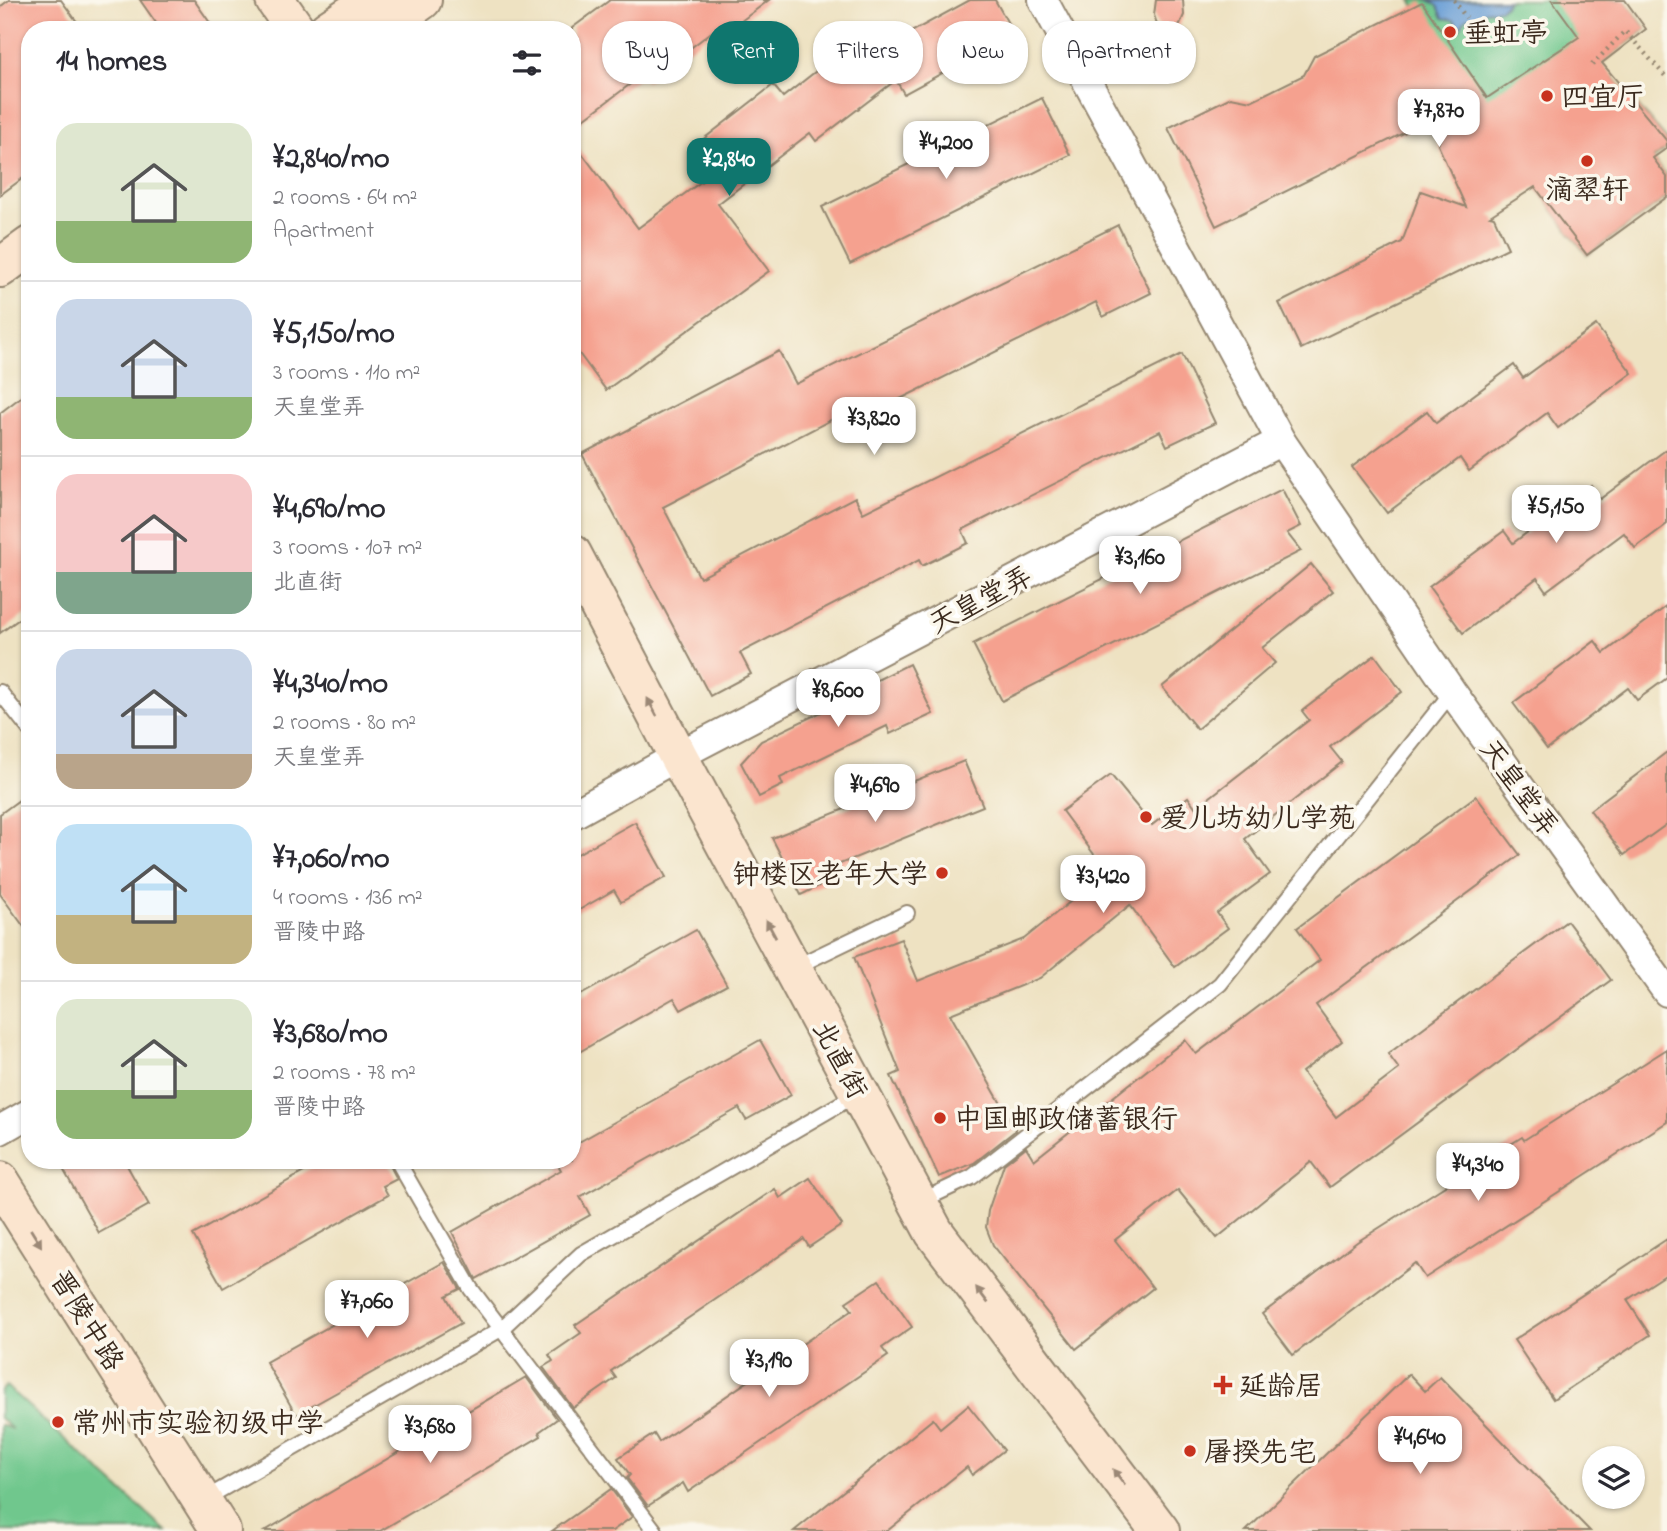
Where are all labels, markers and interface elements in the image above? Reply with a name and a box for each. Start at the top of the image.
place label: 垂虹亭 [1464,15,1548,56]
chip: Buy [602,21,693,84]
chip: Rent [707,21,799,84]
chip: Filters [813,21,923,84]
chip: New [937,21,1028,84]
chip: Apartment [1042,21,1196,84]
marker: 垂虹亭 [1442,24,1458,40]
text: 14 homes [56,41,167,85]
icon: filters [508,44,546,82]
place label: 四宜厅 [1561,79,1645,120]
marker: 四宜厅 [1539,88,1555,104]
pin: ¥7,870 [1382,90,1496,149]
text: ¥7,870 [1414,95,1464,128]
pin: ¥4,200 [889,122,1003,181]
text: ¥4,200 [919,127,973,160]
text: ¥2,840/mo [273,138,390,182]
pin: ¥2,840 [672,138,786,198]
text: ¥2,840 [703,144,755,177]
icon: home [112,151,196,235]
marker: 滴翠轩 [1579,153,1595,169]
place label: 滴翠轩 [1545,172,1629,213]
text: 2 rooms · 64 m² [273,182,417,215]
text: Apartment [273,215,374,248]
text: ¥5,150/mo [273,313,395,357]
icon: home [112,327,196,411]
text: 3 rooms · 110 m² [273,357,420,390]
text: 天皇堂弄 [273,392,365,425]
pin: ¥3,820 [817,398,931,457]
text: ¥3,820 [848,403,900,436]
pin: ¥5,150 [1499,486,1613,545]
text: ¥4,690/mo [273,488,386,532]
text: ¥5,150 [1528,491,1584,524]
icon: home [112,502,196,586]
text: 3 rooms · 107 m² [273,532,422,565]
pin: ¥3,160 [1083,536,1197,596]
text: ¥3,160 [1115,542,1165,575]
street label: 天皇堂弄 [923,558,1041,646]
text: 北直街 [273,567,342,600]
text: ¥4,340/mo [273,663,388,707]
pin: ¥8,600 [781,670,895,729]
text: ¥8,600 [812,675,864,708]
icon: home [112,677,196,761]
one-way arrow [646,697,658,717]
text: 2 rooms · 80 m² [273,707,416,740]
street label: 天皇堂弄 [1468,732,1567,846]
text: 天皇堂弄 [273,742,365,775]
pin: ¥4,690 [818,764,932,824]
text: ¥4,690 [850,770,900,803]
place label: 爱儿坊幼儿学苑 [1160,800,1356,841]
marker: 爱儿坊幼儿学苑 [1138,809,1154,825]
text: ¥7,060/mo [273,838,390,882]
icon: home [112,852,196,936]
place label: 钟楼区老年大学 [732,856,928,897]
pin: ¥3,420 [1046,856,1160,915]
text: ¥3,420 [1076,861,1130,894]
marker: 钟楼区老年大学 [934,865,950,881]
text: 4 rooms · 136 m² [273,882,423,915]
text: 晋陵中路 [273,917,365,950]
one-way arrow [765,919,777,939]
text: ¥3,680/mo [273,1013,388,1057]
street label: 北直街 [800,1014,876,1107]
icon: home [112,1027,196,1111]
text: 2 rooms · 78 m² [273,1057,416,1090]
text: 晋陵中路 [273,1092,365,1125]
place label: 中国邮政储蓄银行 [954,1101,1178,1142]
marker: 中国邮政储蓄银行 [932,1110,948,1126]
pin: ¥4,340 [1421,1144,1535,1203]
text: ¥4,340 [1452,1149,1504,1182]
one-way arrow [30,1229,43,1248]
street label: 晋陵中路 [38,1263,132,1380]
pin: ¥7,060 [310,1280,424,1340]
text: ¥7,060 [341,1286,393,1319]
one-way arrow [974,1287,989,1305]
pin: ¥3,190 [712,1340,826,1399]
text: ¥3,190 [746,1345,792,1378]
place label: 延龄居 [1239,1368,1323,1409]
marker: 延龄居 [1213,1375,1233,1395]
place label: 常州市实验初级中学 [72,1405,324,1446]
pin: ¥3,680 [373,1406,487,1465]
text: ¥3,680 [404,1411,456,1444]
marker: 常州市实验初级中学 [50,1414,66,1430]
pin: ¥4,640 [1363,1416,1477,1476]
text: ¥4,640 [1394,1422,1446,1455]
place label: 屠揆先宅 [1204,1434,1316,1475]
marker: 屠揆先宅 [1182,1443,1198,1459]
map controls [1582,1446,1645,1509]
button: layers [1582,1446,1645,1509]
one-way arrow [1112,1468,1127,1486]

